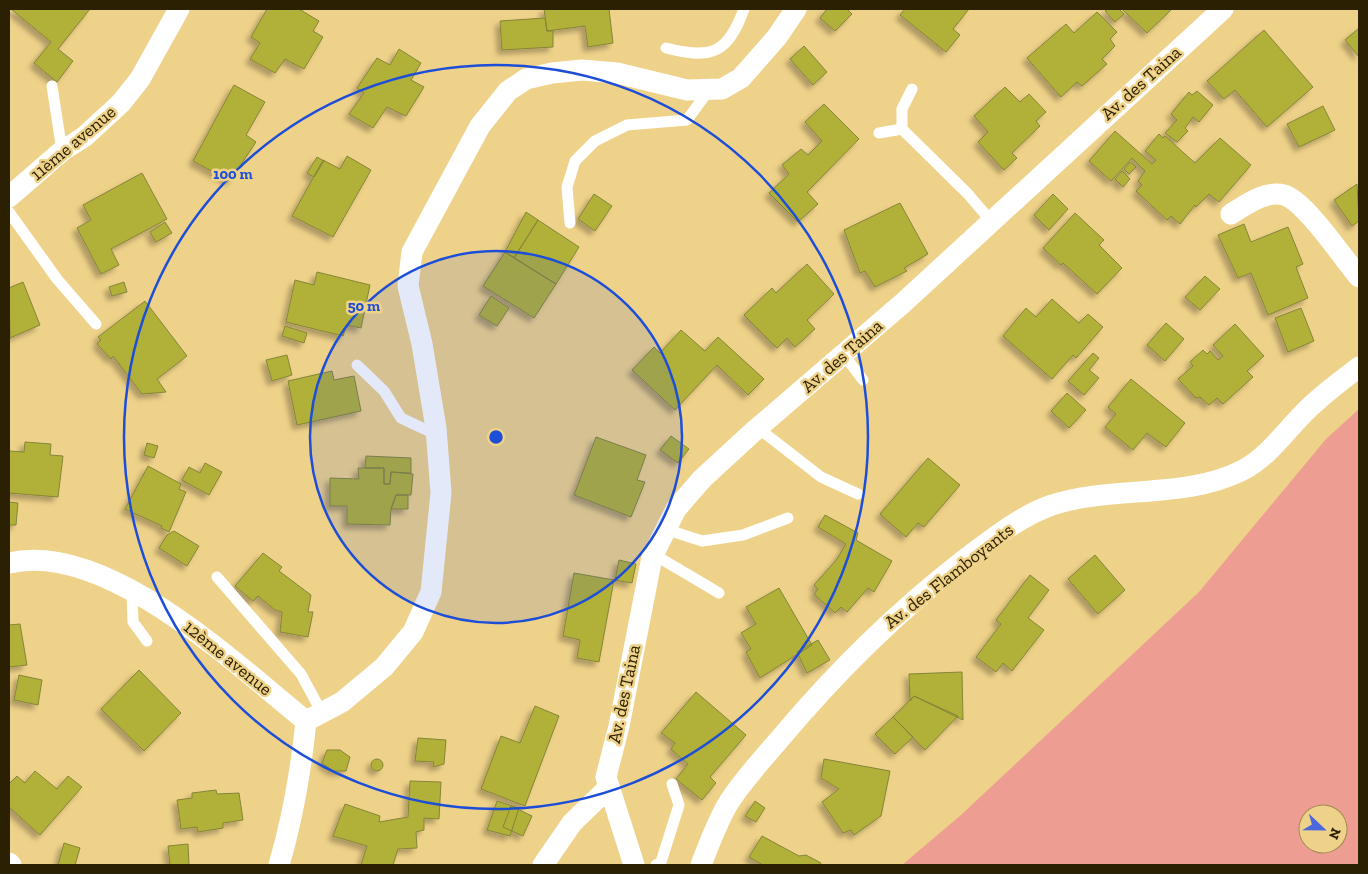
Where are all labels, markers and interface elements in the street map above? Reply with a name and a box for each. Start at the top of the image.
street label: Av. des Taina [1096,41,1186,125]
street label: 11ème avenue [26,101,120,185]
text: 100 m [213,165,253,183]
text: 50 m [348,297,380,315]
street label: Av. des Taina [797,315,887,397]
centre of rings [487,428,505,446]
street label: Av. des Flamboyants [880,519,1018,633]
street label: 12ème avenue [179,616,277,700]
street label: Av. des Taina [603,642,645,745]
north arrow [1298,804,1348,854]
text: N [1325,826,1344,842]

